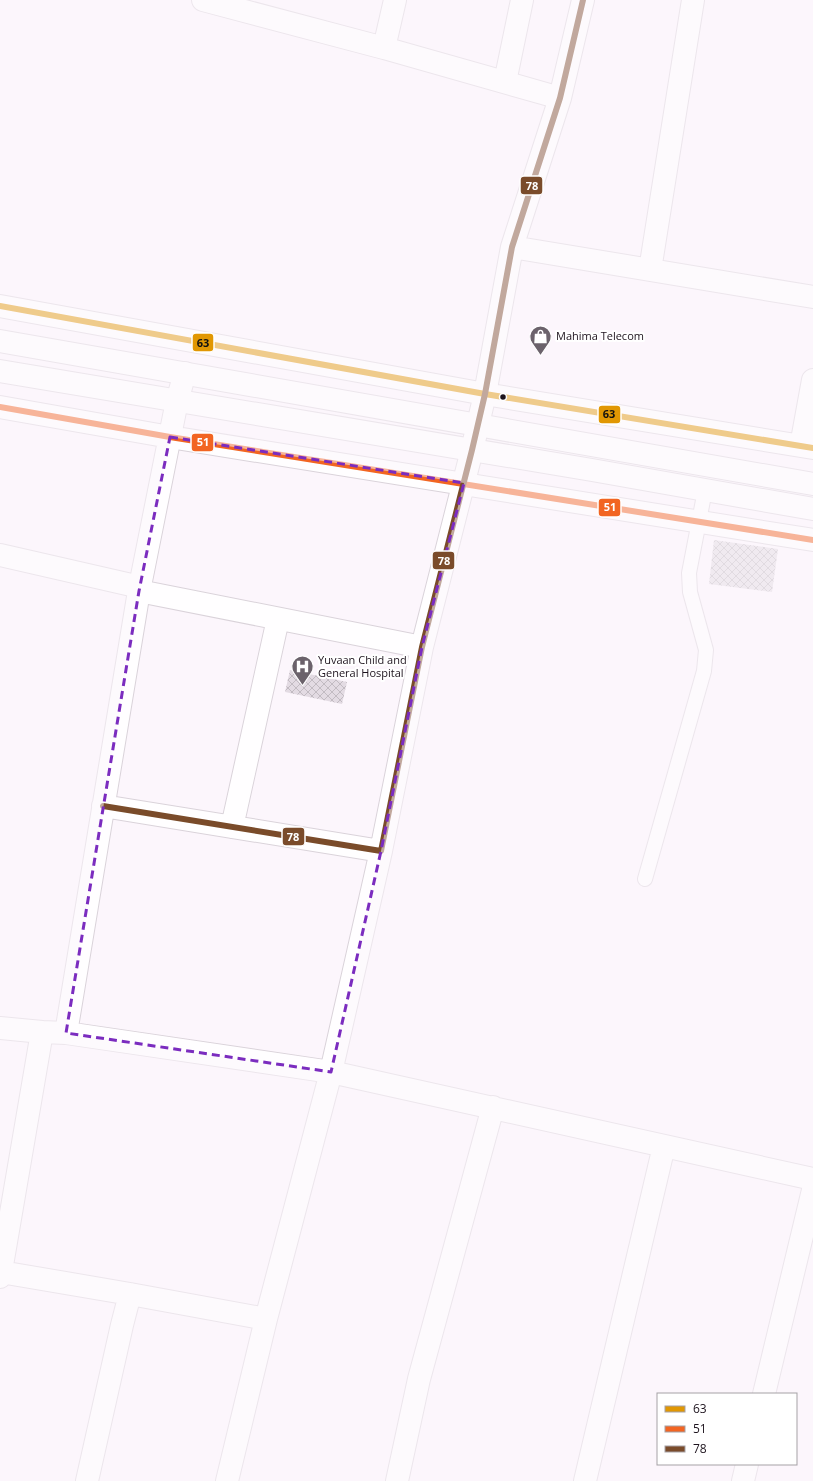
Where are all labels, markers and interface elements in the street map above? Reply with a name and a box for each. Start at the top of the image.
line badge: 78 [520,176,543,195]
text: 78 [526,178,538,193]
shop icon: Mahima Telecom [527,323,553,356]
place label: Mahima Telecom [556,328,644,343]
line badge: 63 [192,333,214,352]
text: 63 [197,335,209,350]
unlabelled marker [498,392,508,402]
line badge: 63 [598,405,621,424]
text: 63 [603,406,615,421]
line badge: 51 [191,433,214,452]
text: 51 [197,434,209,449]
line badge: 51 [598,498,621,517]
text: 51 [604,499,616,514]
line badge: 78 [432,551,455,570]
text: 78 [438,553,450,568]
place label: Yuvaan Child and General Hospital [318,652,407,680]
hospital icon: Yuvaan Child and General Hospital [289,653,315,686]
line badge: 78 [282,827,305,846]
text: 78 [287,829,299,844]
legend [657,1393,797,1465]
text: 63 [693,1400,707,1417]
text: 51 [693,1420,707,1437]
text: 78 [693,1440,707,1457]

